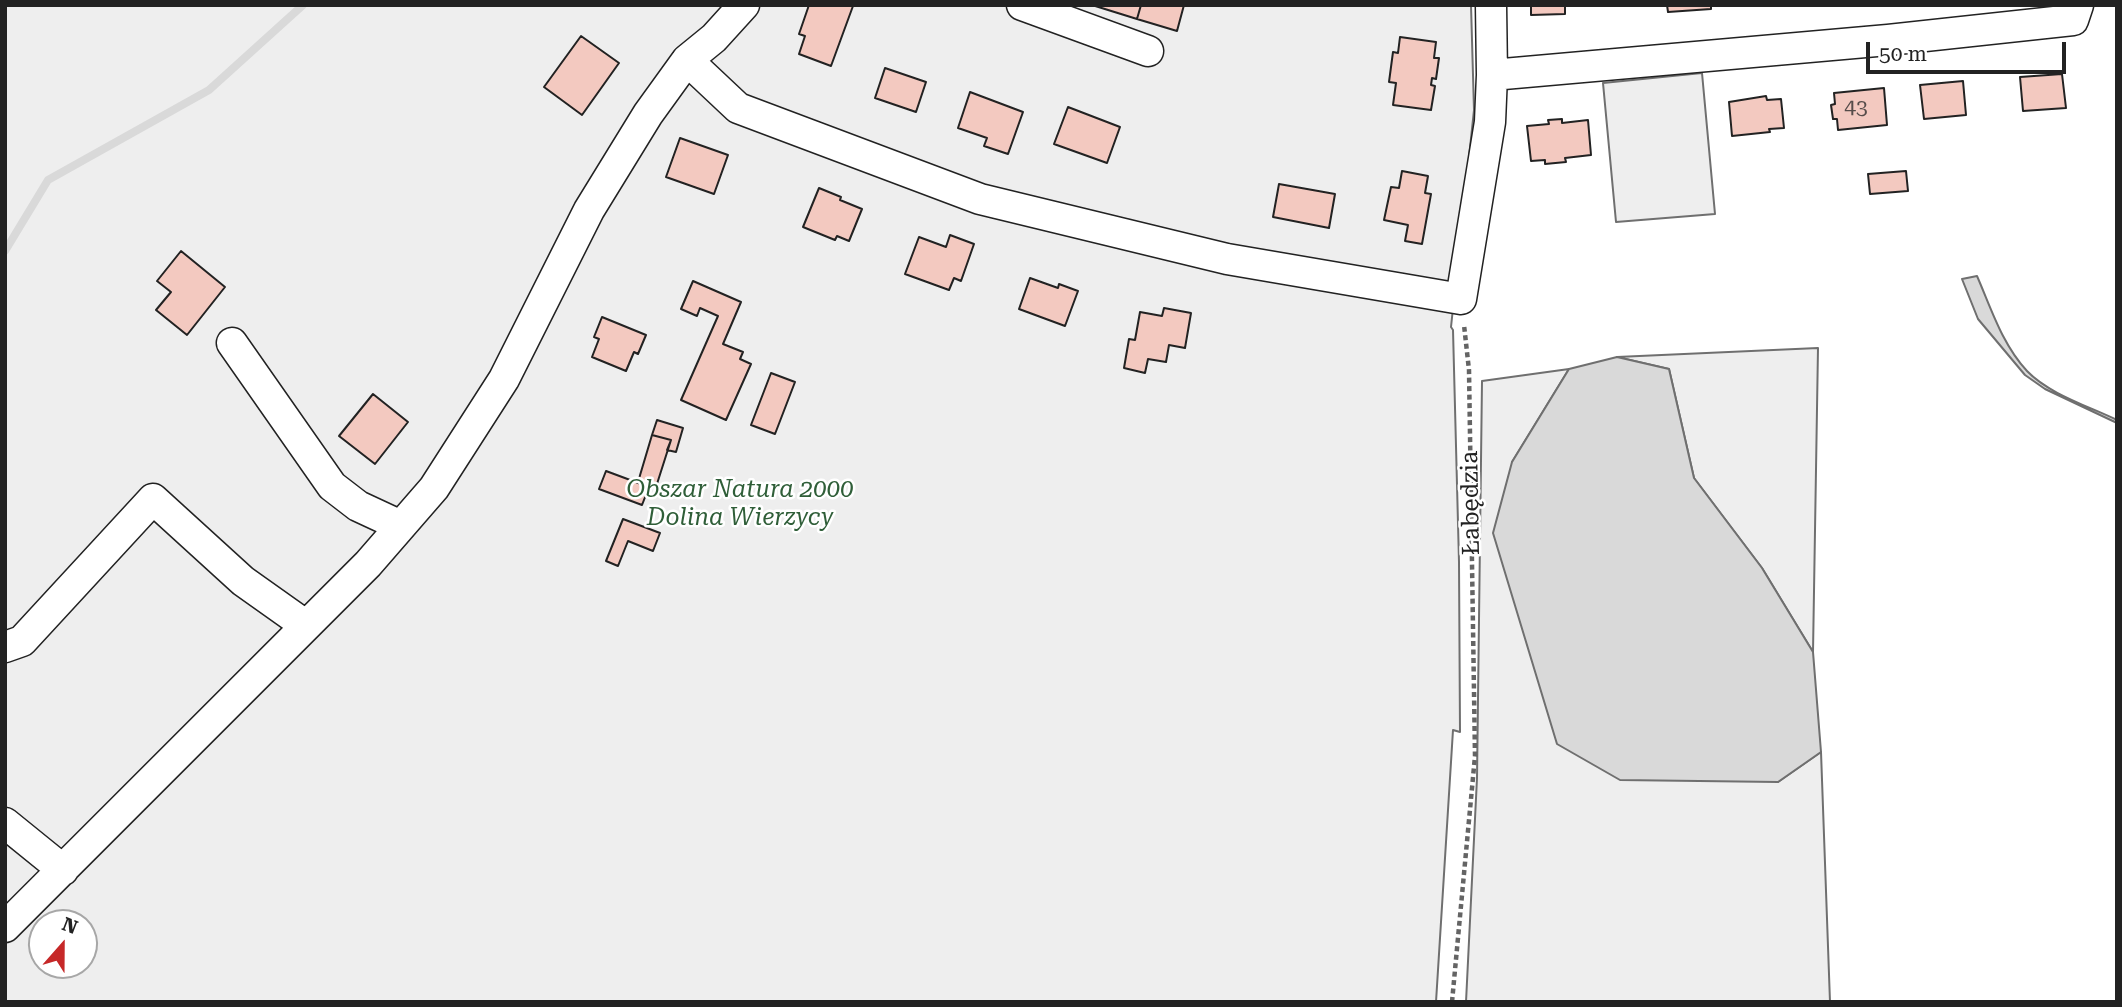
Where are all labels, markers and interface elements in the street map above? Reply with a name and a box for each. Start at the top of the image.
scale bar [1870,28,2070,72]
text: 50 m [1879,42,1927,66]
house number: 43 [1844,95,1868,121]
street label: Łabędzia [1456,451,1486,555]
park label: Obszar Natura 2000 Dolina Wierzycy [626,476,854,532]
north arrow [28,909,98,979]
text: N [59,912,81,939]

